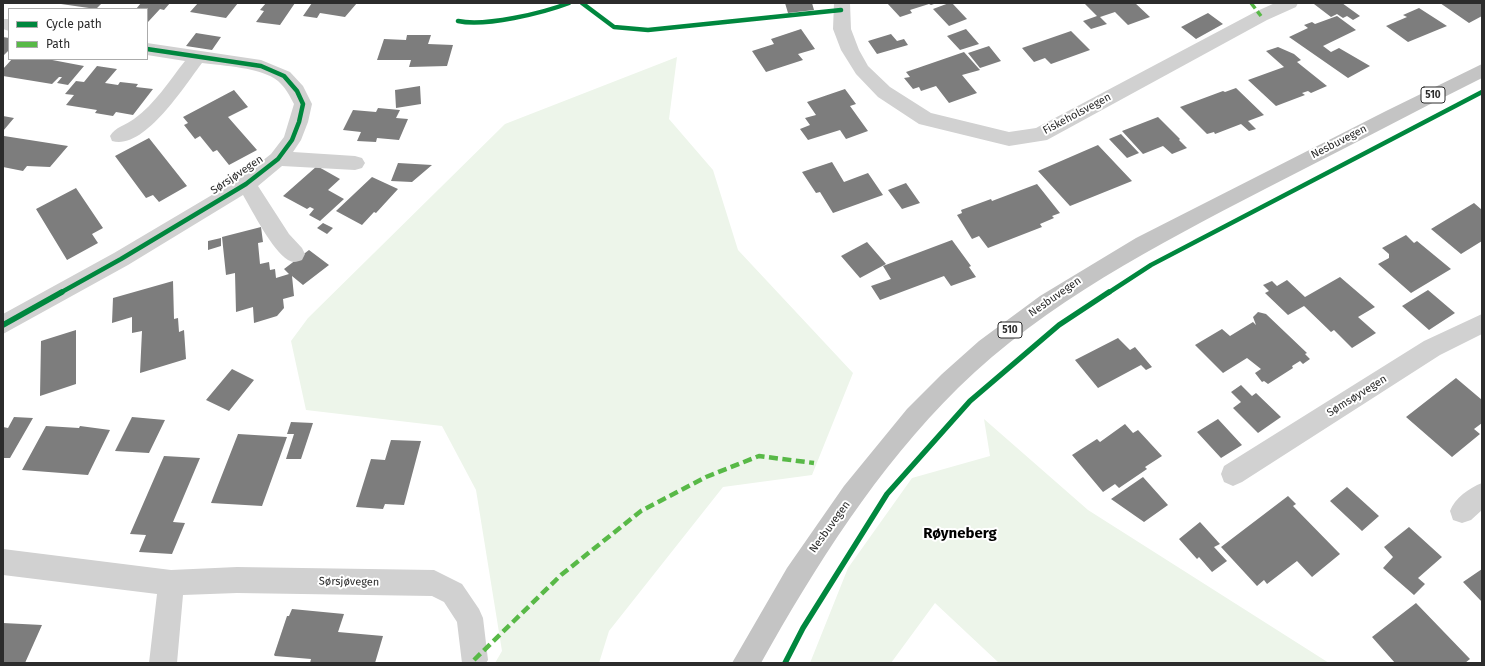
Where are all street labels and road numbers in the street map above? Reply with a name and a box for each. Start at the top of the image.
road number: 510 [1421,87,1445,103]
street label: Fiskeholsvegen [1041,91,1113,137]
street label: Nesbuvegen [1309,122,1369,162]
street label: Sørsjøvegen [208,153,266,197]
street label: Nesbuvegen [1026,274,1084,320]
road number: 510 [998,322,1022,338]
street label: Sømsøyvegen [1325,372,1389,420]
street label: Nesbuvegen [807,498,853,556]
street label: Sørsjøvegen [319,575,379,589]

